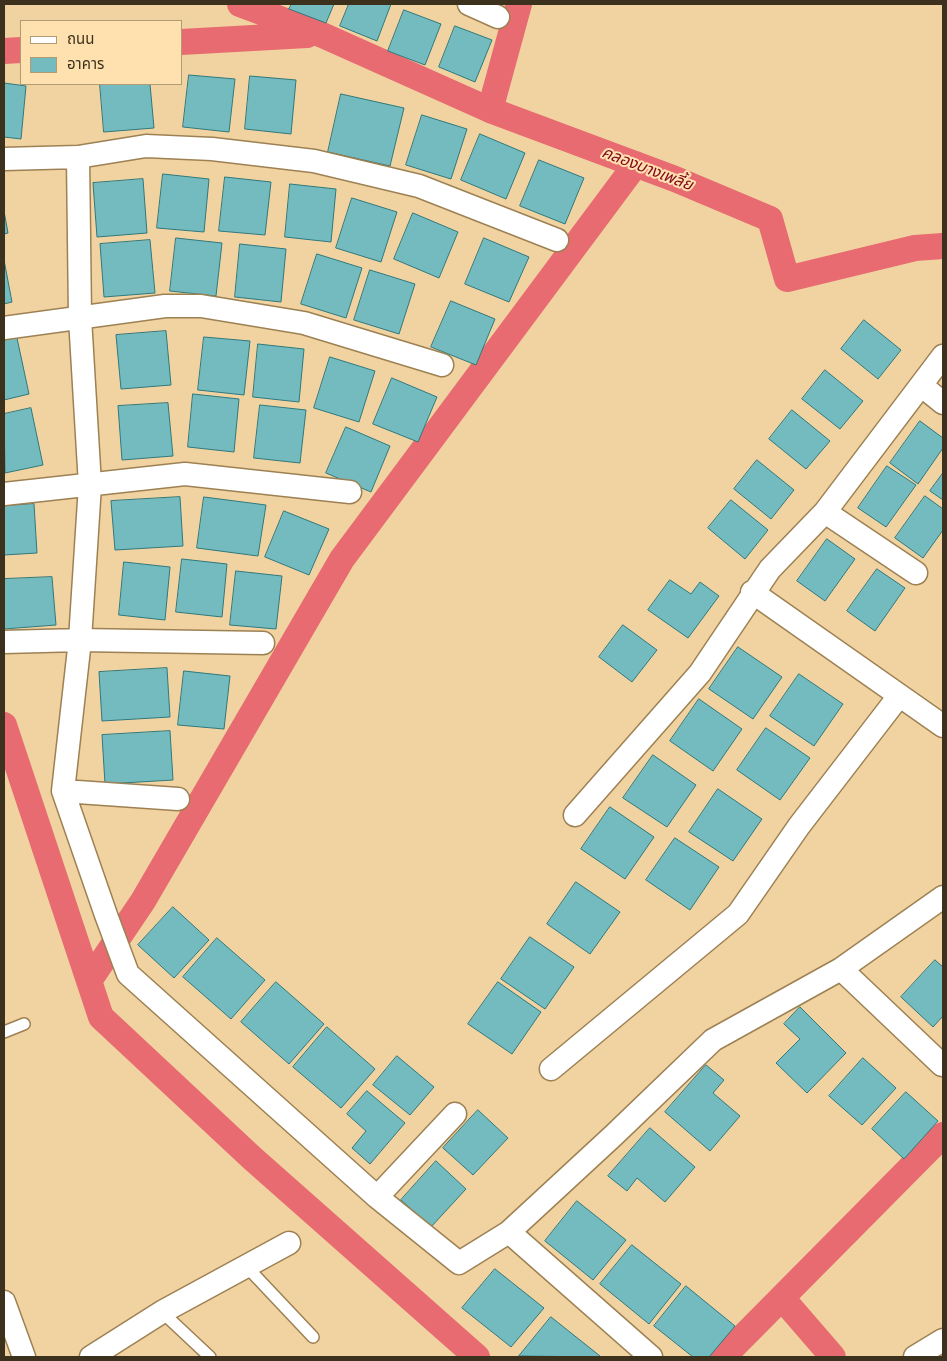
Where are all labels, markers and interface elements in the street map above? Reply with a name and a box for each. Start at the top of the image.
legend [20,20,182,85]
text: ถนน [67,29,94,48]
text: อาคาร [67,54,104,73]
water label: คลองบางเพลี้ย [599,143,695,195]

